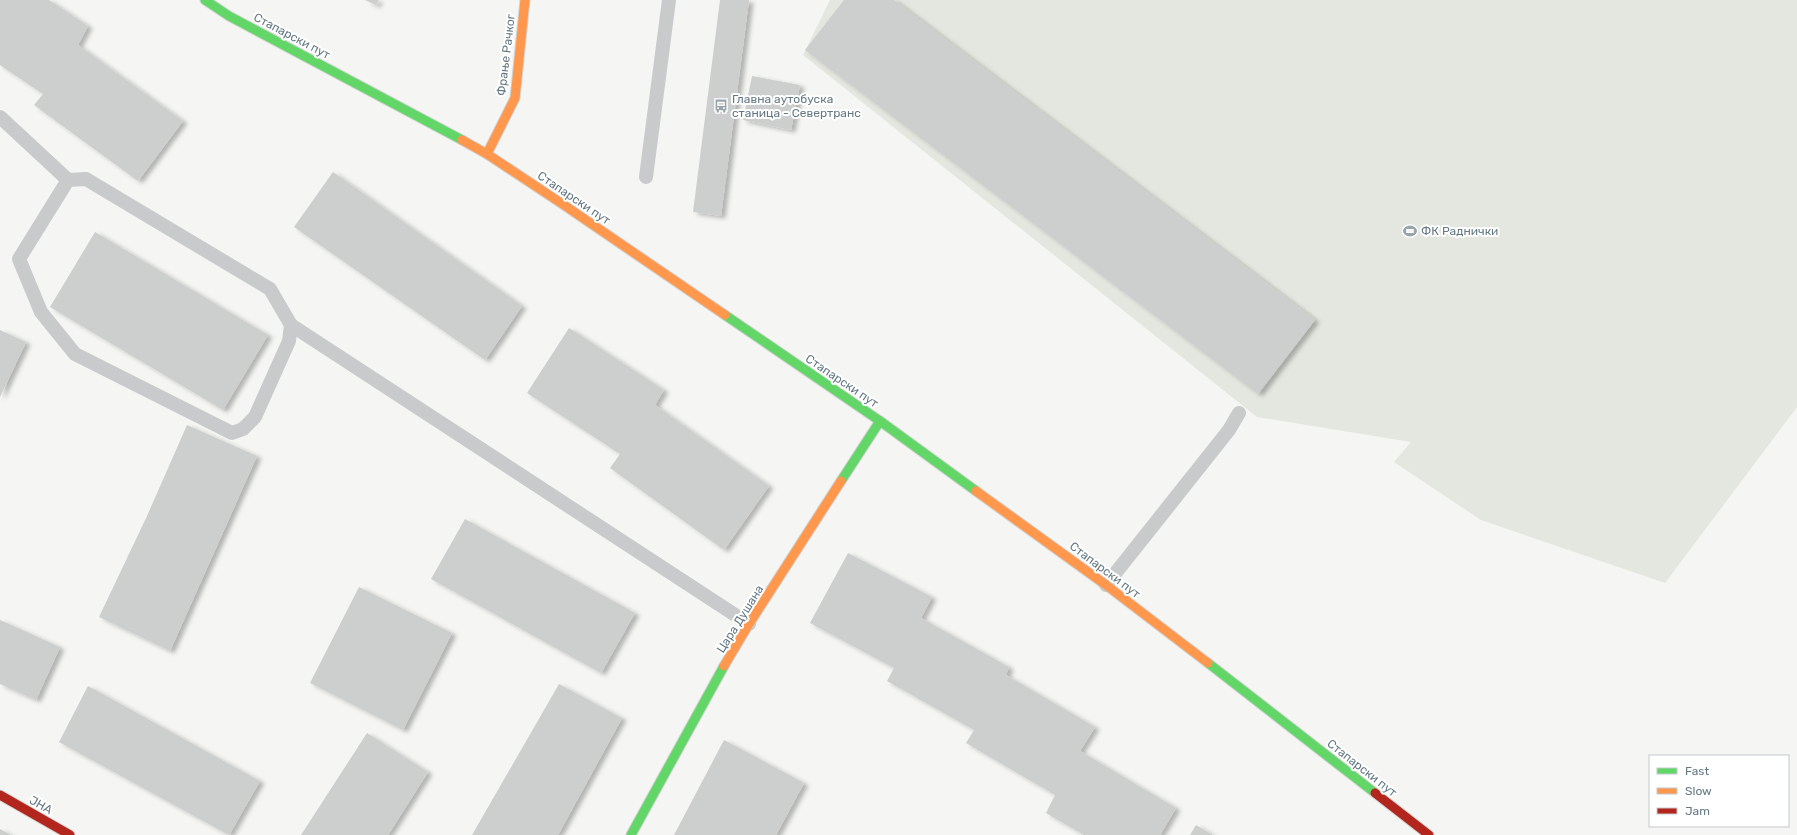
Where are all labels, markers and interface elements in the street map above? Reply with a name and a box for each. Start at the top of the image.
street label: Стапарски пут [251,10,333,62]
street label: Фрање Рачког [494,12,518,97]
place label: Главна аутобуска станица - Севертранс [732,92,861,120]
bus stop icon: Главна аутобуска станица - Севертранс [713,98,729,114]
street label: Стапарски пут [535,168,613,228]
sports icon: ФК Раднички [1402,223,1418,239]
place label: ФК Раднички [1421,224,1498,238]
street label: Стапарски пут [803,351,881,411]
street label: Стапарски пут [1067,539,1143,601]
street label: Цара Душана [714,583,766,655]
street label: Стапарски пут [1324,736,1400,800]
legend [1649,755,1789,827]
text: Fast [1685,764,1709,778]
text: Slow [1685,784,1712,798]
street label: ЈНА [27,793,55,817]
text: Jam [1685,804,1710,818]

